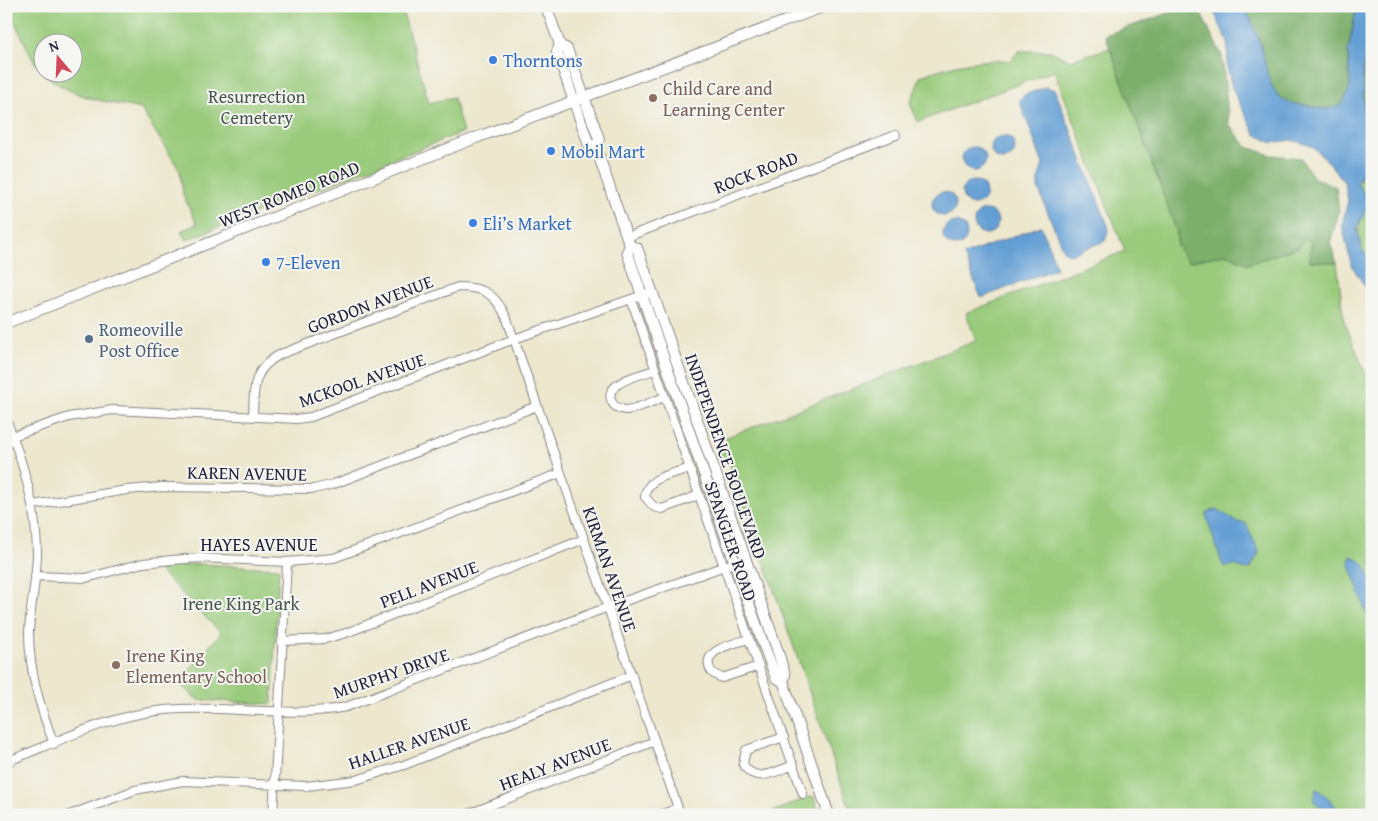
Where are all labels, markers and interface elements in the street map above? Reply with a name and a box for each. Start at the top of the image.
north arrow [32,32,82,82]
text: N [46,35,62,57]
place label: Thorntons [503,47,583,74]
marker: Thorntons [487,54,499,66]
place label: Child Care and Learning Center [663,75,785,123]
park label: Resurrection Cemetery [208,83,306,131]
marker: Child Care and Learning Center [647,92,659,104]
place label: Mobil Mart [561,138,646,165]
street label: ROCK ROAD [710,144,802,200]
marker: Mobil Mart [545,145,557,157]
street label: WEST ROMEO ROAD [214,153,364,235]
place label: Eli’s Market [483,210,573,237]
marker: Eli’s Market [467,217,479,229]
place label: 7-Eleven [276,249,341,276]
marker: 7-Eleven [260,256,272,268]
street label: GORDON AVENUE [303,268,437,340]
place label: Romeoville Post Office [99,316,183,364]
marker: Romeoville Post Office [83,333,95,345]
street label: MCKOOL AVENUE [295,346,429,414]
street label: INDEPENDENCE BOULEVARD [678,350,774,562]
street label: KAREN AVENUE [187,458,307,488]
street label: SPANGLER ROAD [698,477,764,605]
street label: KIRMAN AVENUE [576,503,644,635]
street label: HAYES AVENUE [200,531,318,558]
street label: PELL AVENUE [376,553,482,615]
park label: Irene King Park [182,590,300,617]
street label: MURPHY DRIVE [329,641,453,705]
place label: Irene King Elementary School [126,642,267,690]
marker: Irene King Elementary School [110,659,122,671]
street label: HALLER AVENUE [345,710,473,776]
street label: HEALY AVENUE [495,730,615,798]

